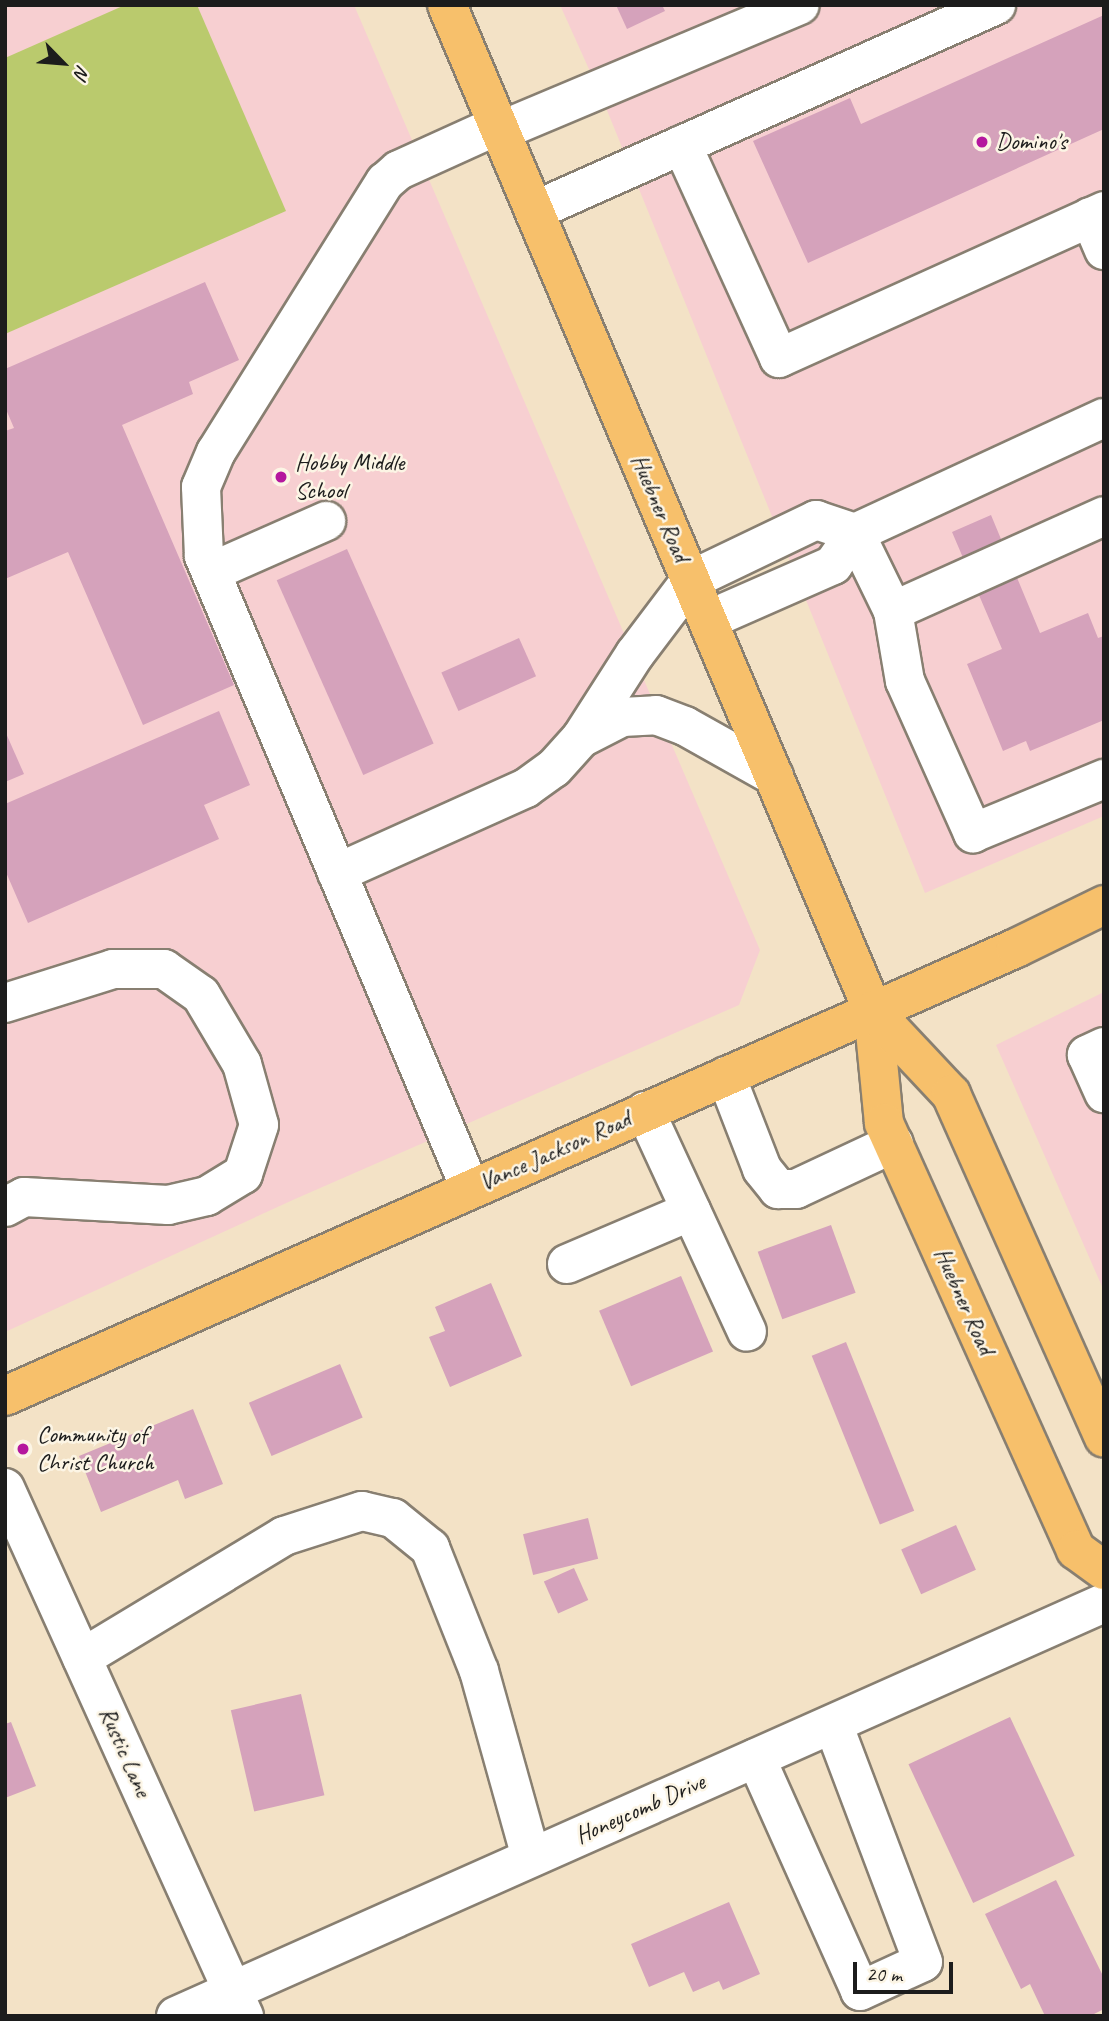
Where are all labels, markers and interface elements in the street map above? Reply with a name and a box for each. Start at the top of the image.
north arrow [28,28,98,98]
text: N [69,61,95,82]
place label: Domino's [996,128,1067,156]
marker: Domino's [974,134,990,150]
place label: Hobby Middle School [295,449,405,505]
street label: Huebner Road [625,450,695,566]
marker: Hobby Middle School [273,469,289,485]
street label: Vance Jackson Road [475,1105,635,1197]
street label: Huebner Road [928,1243,1000,1359]
place label: Community of Christ Church [37,1421,155,1477]
marker: Community of Christ Church [15,1441,31,1457]
street label: Rustic Lane [92,1702,158,1802]
street label: Honeycomb Drive [571,1768,709,1850]
scale bar [857,1948,957,1992]
text: 20 m [866,1961,902,1987]

